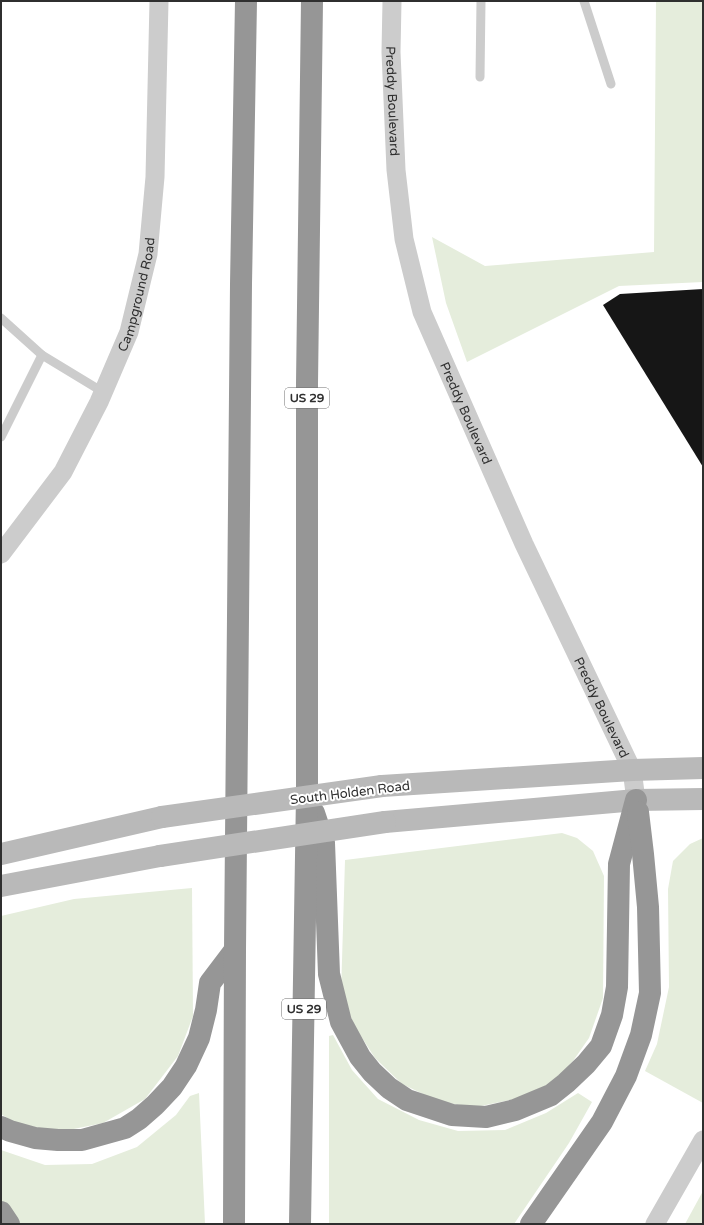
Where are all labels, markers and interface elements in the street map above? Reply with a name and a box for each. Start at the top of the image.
street label: Preddy Boulevard [382,46,402,156]
street label: Campground Road [115,237,158,354]
street label: Preddy Boulevard [436,360,495,467]
road number: US 29 [285,388,329,408]
street label: Preddy Boulevard [570,654,632,761]
street label: South Holden Road [289,778,411,808]
road number: US 29 [282,999,326,1019]

